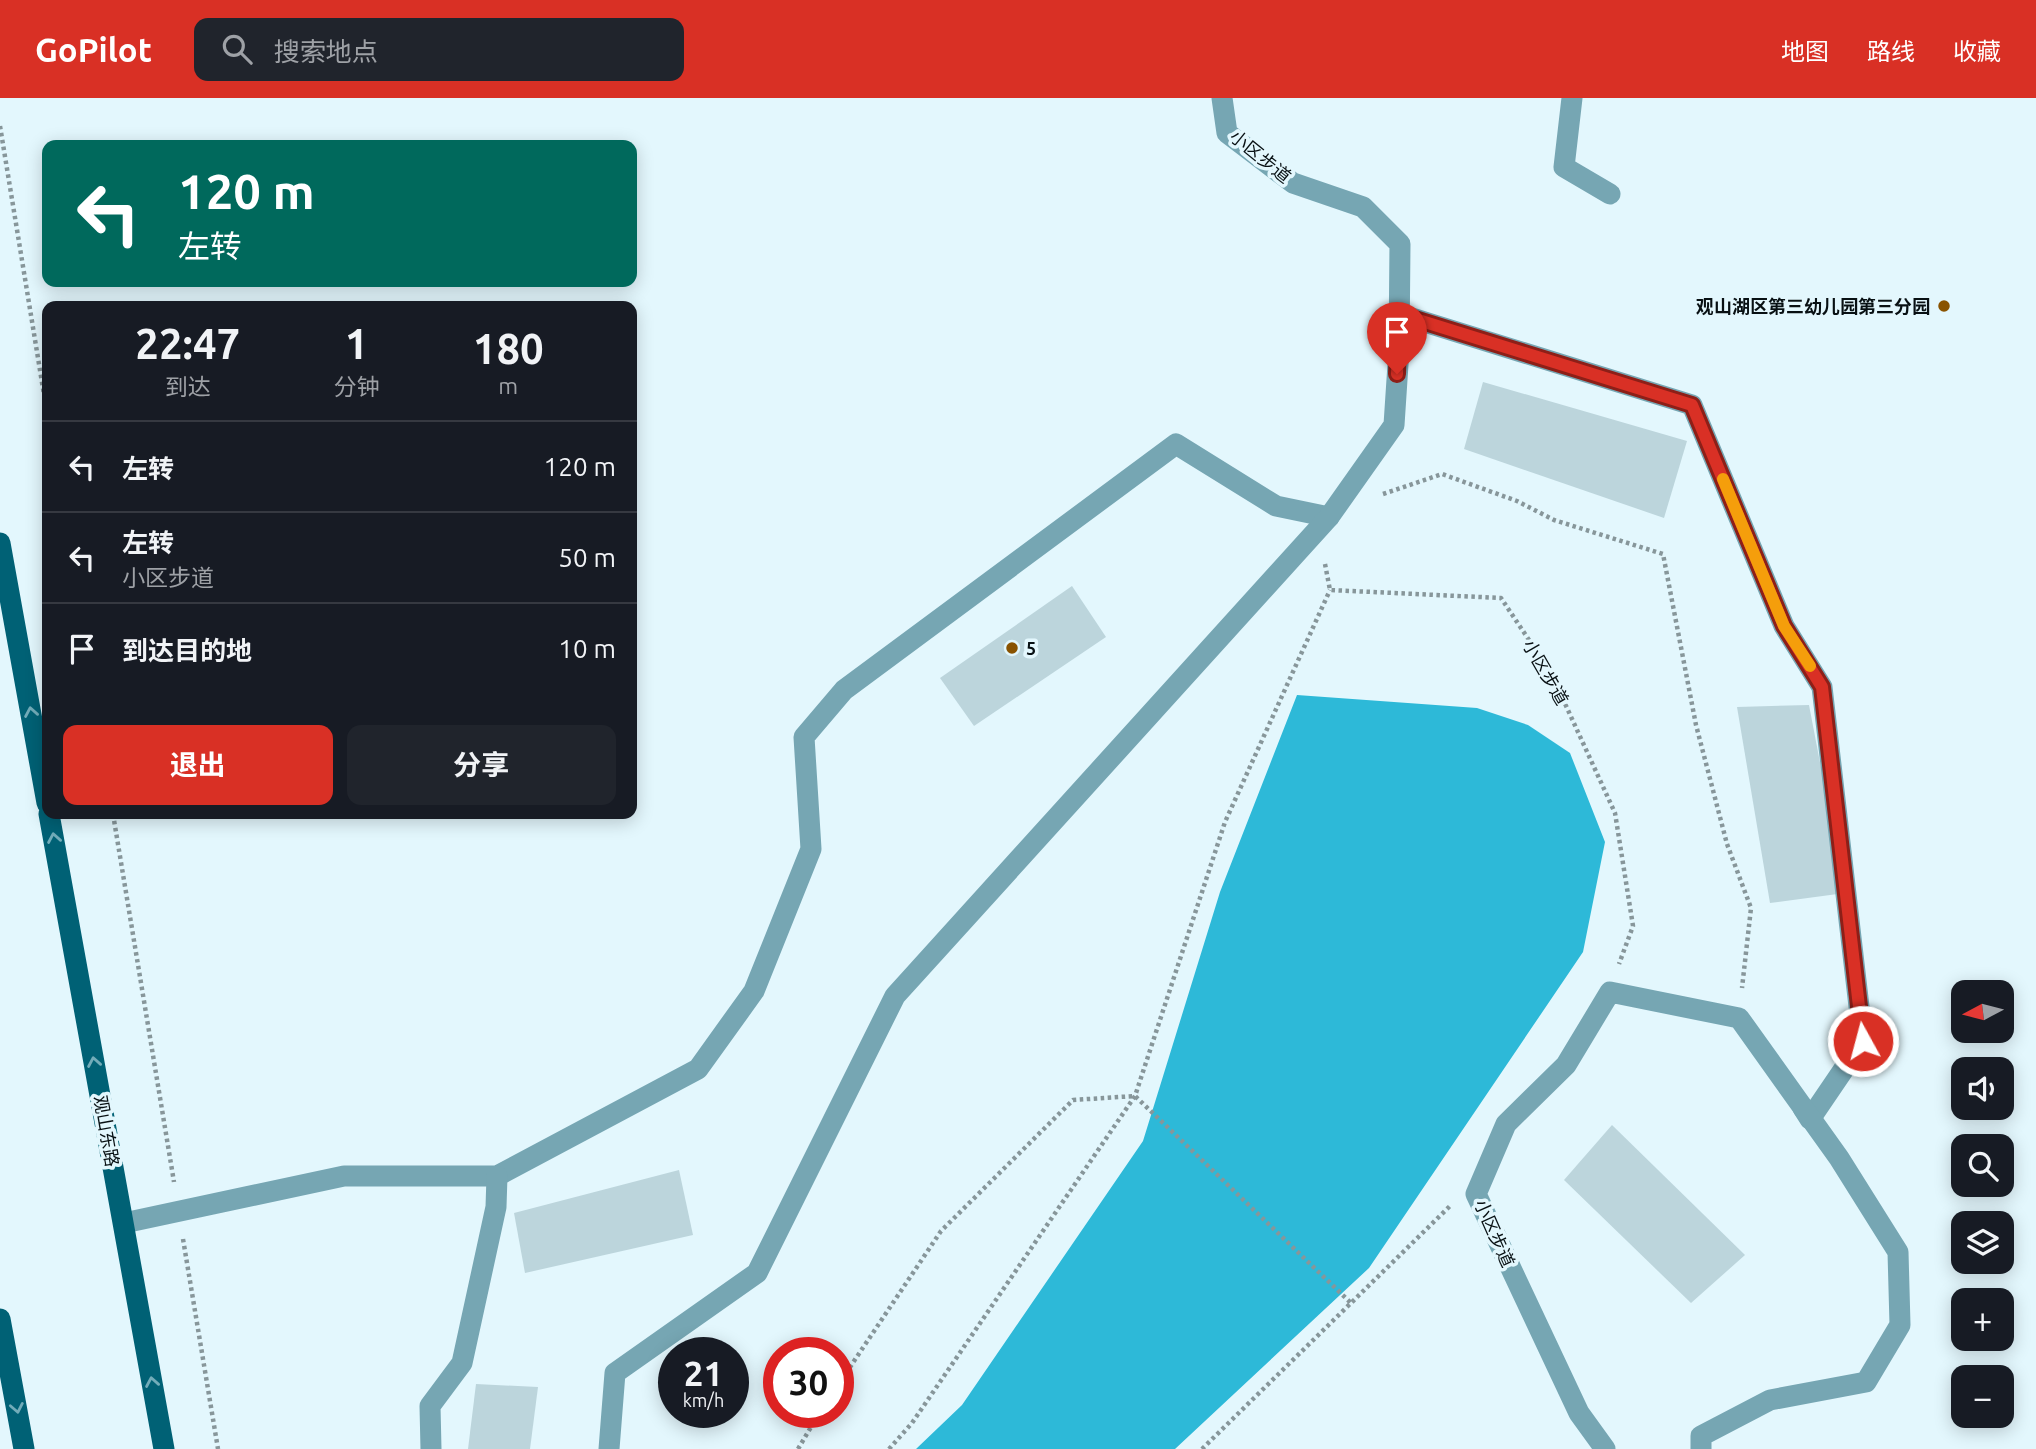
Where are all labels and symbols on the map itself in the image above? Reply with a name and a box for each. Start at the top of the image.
street label: 小区步道 [1227,126,1295,186]
place label: 观山湖区第三幼儿园第三分园 [1696,296,1930,316]
marker: 观山湖区第三幼儿园第三分园 [1936,298,1952,314]
pin [1367,302,1427,374]
street label: 小区步道 [1519,636,1573,708]
place label: 5 [1026,638,1036,658]
marker: 5 [1004,640,1020,656]
one-way arrow [24,706,39,718]
one-way arrow [47,832,62,844]
north arrow [1951,980,2014,1043]
position arrow [1826,1004,1900,1078]
one-way arrow [87,1056,102,1068]
street label: 观山东路 [91,1094,123,1168]
street label: 小区步道 [1471,1196,1519,1270]
speed limit sign: 30 [763,1337,854,1428]
one-way arrow [145,1376,160,1388]
one-way arrow [8,1402,23,1414]

